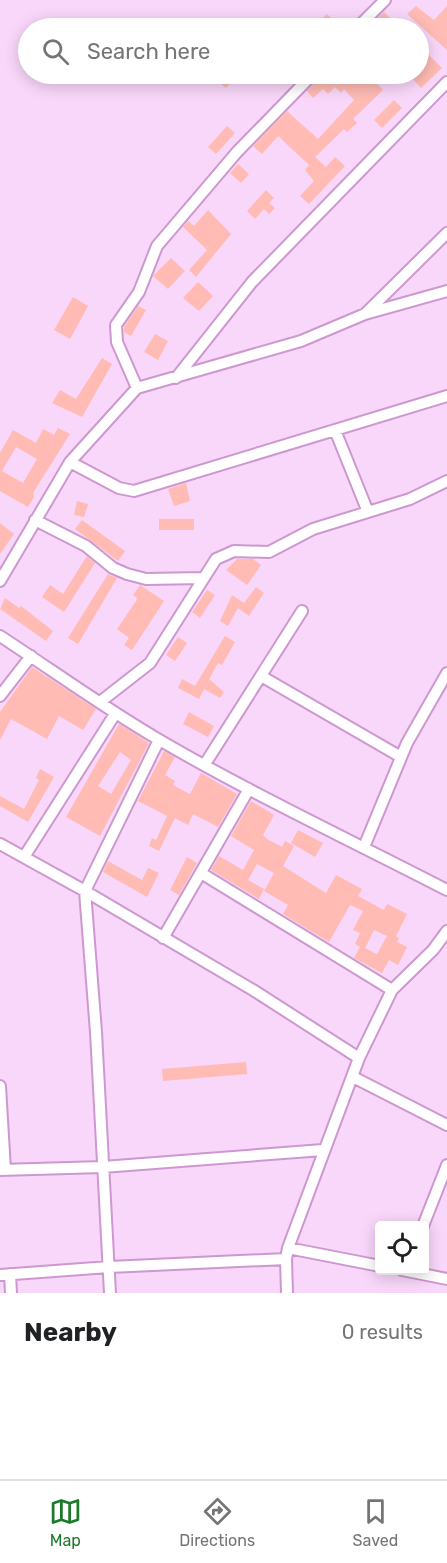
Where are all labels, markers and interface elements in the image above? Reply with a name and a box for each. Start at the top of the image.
search box [18,18,429,84]
icon: search [39,35,72,68]
text: Search here [87,38,210,65]
map controls [375,1221,429,1275]
button: locate [375,1221,429,1275]
text: Nearby [24,1317,117,1348]
text: 0 results [342,1320,423,1344]
tab: Map [49,1495,82,1550]
tab: Directions [179,1495,255,1550]
tab: Saved [353,1495,398,1550]

